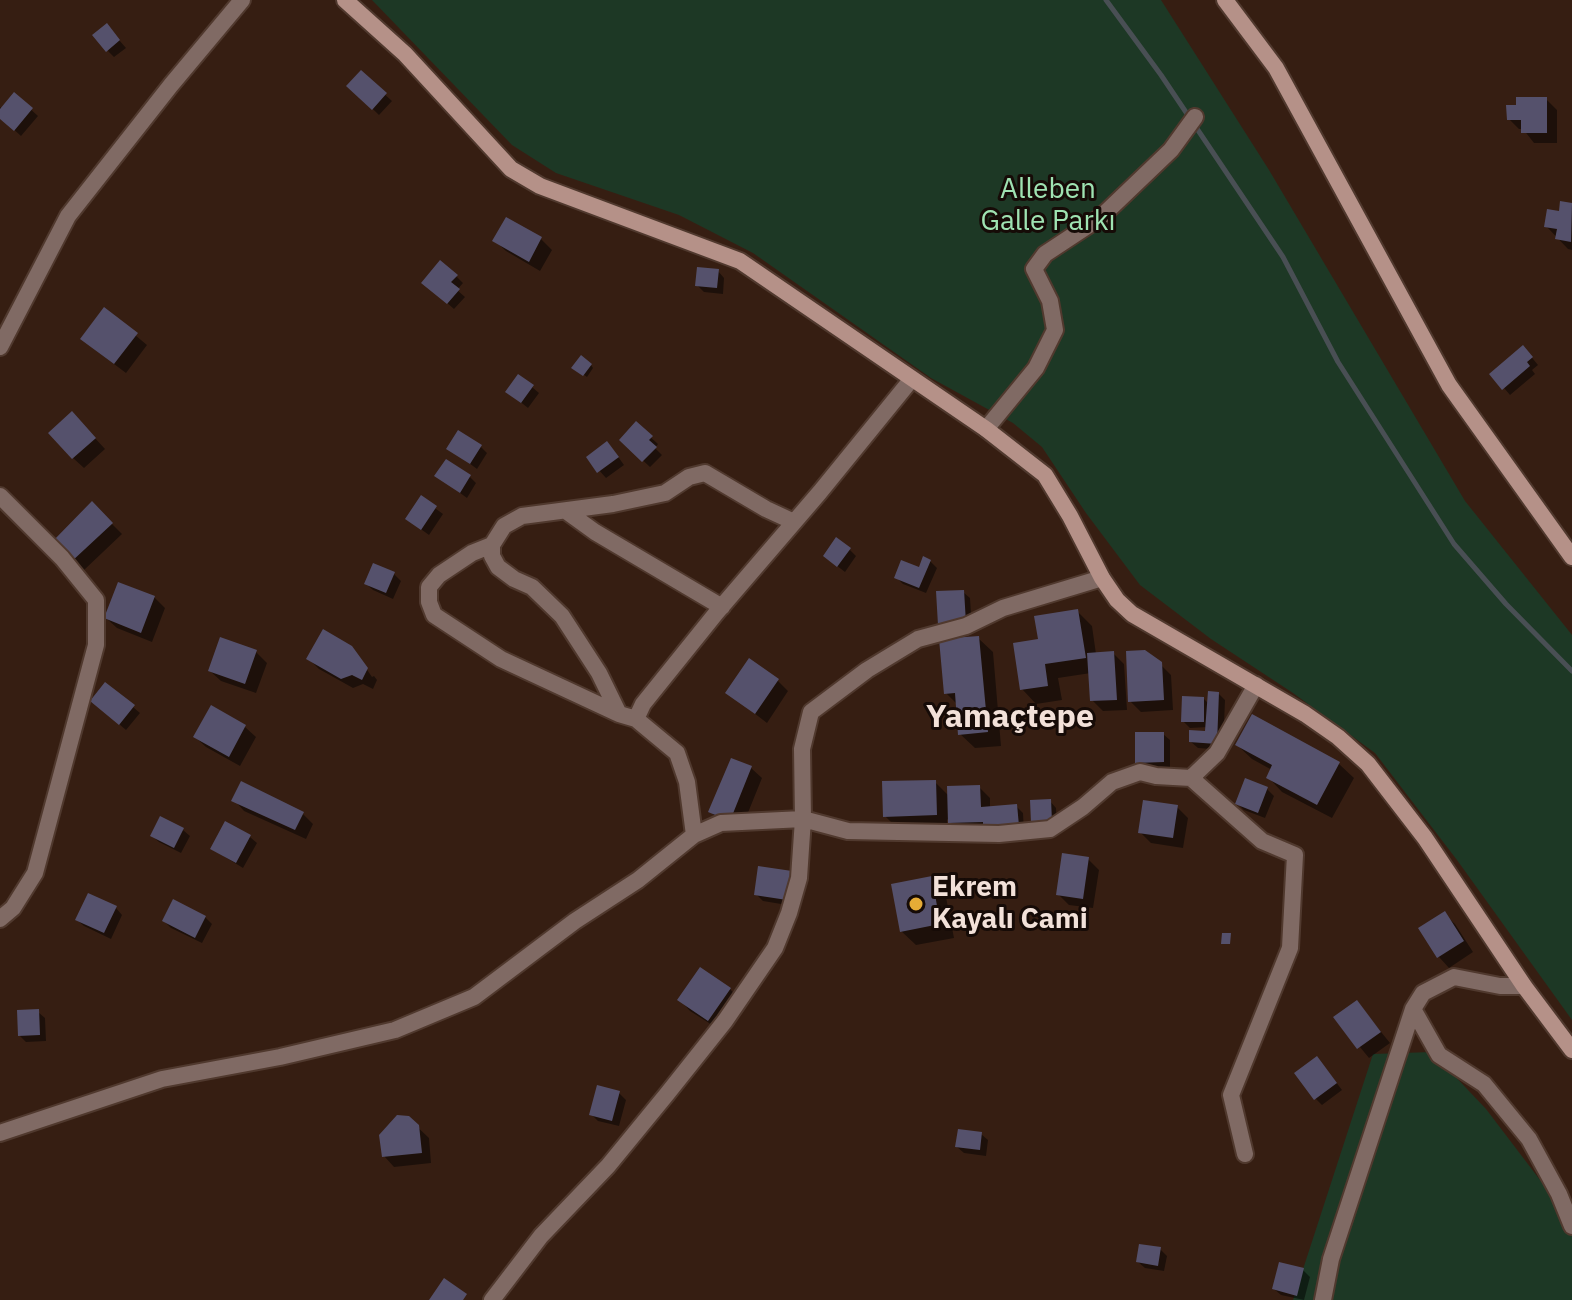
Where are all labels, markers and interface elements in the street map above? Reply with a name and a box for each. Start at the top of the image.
park label: Alleben Galle Parkı [980,173,1116,239]
district label: Yamaçtepe [926,699,1094,737]
place label: Ekrem Kayalı Cami [932,871,1088,937]
marker: Ekrem Kayalı Cami [907,895,925,913]

